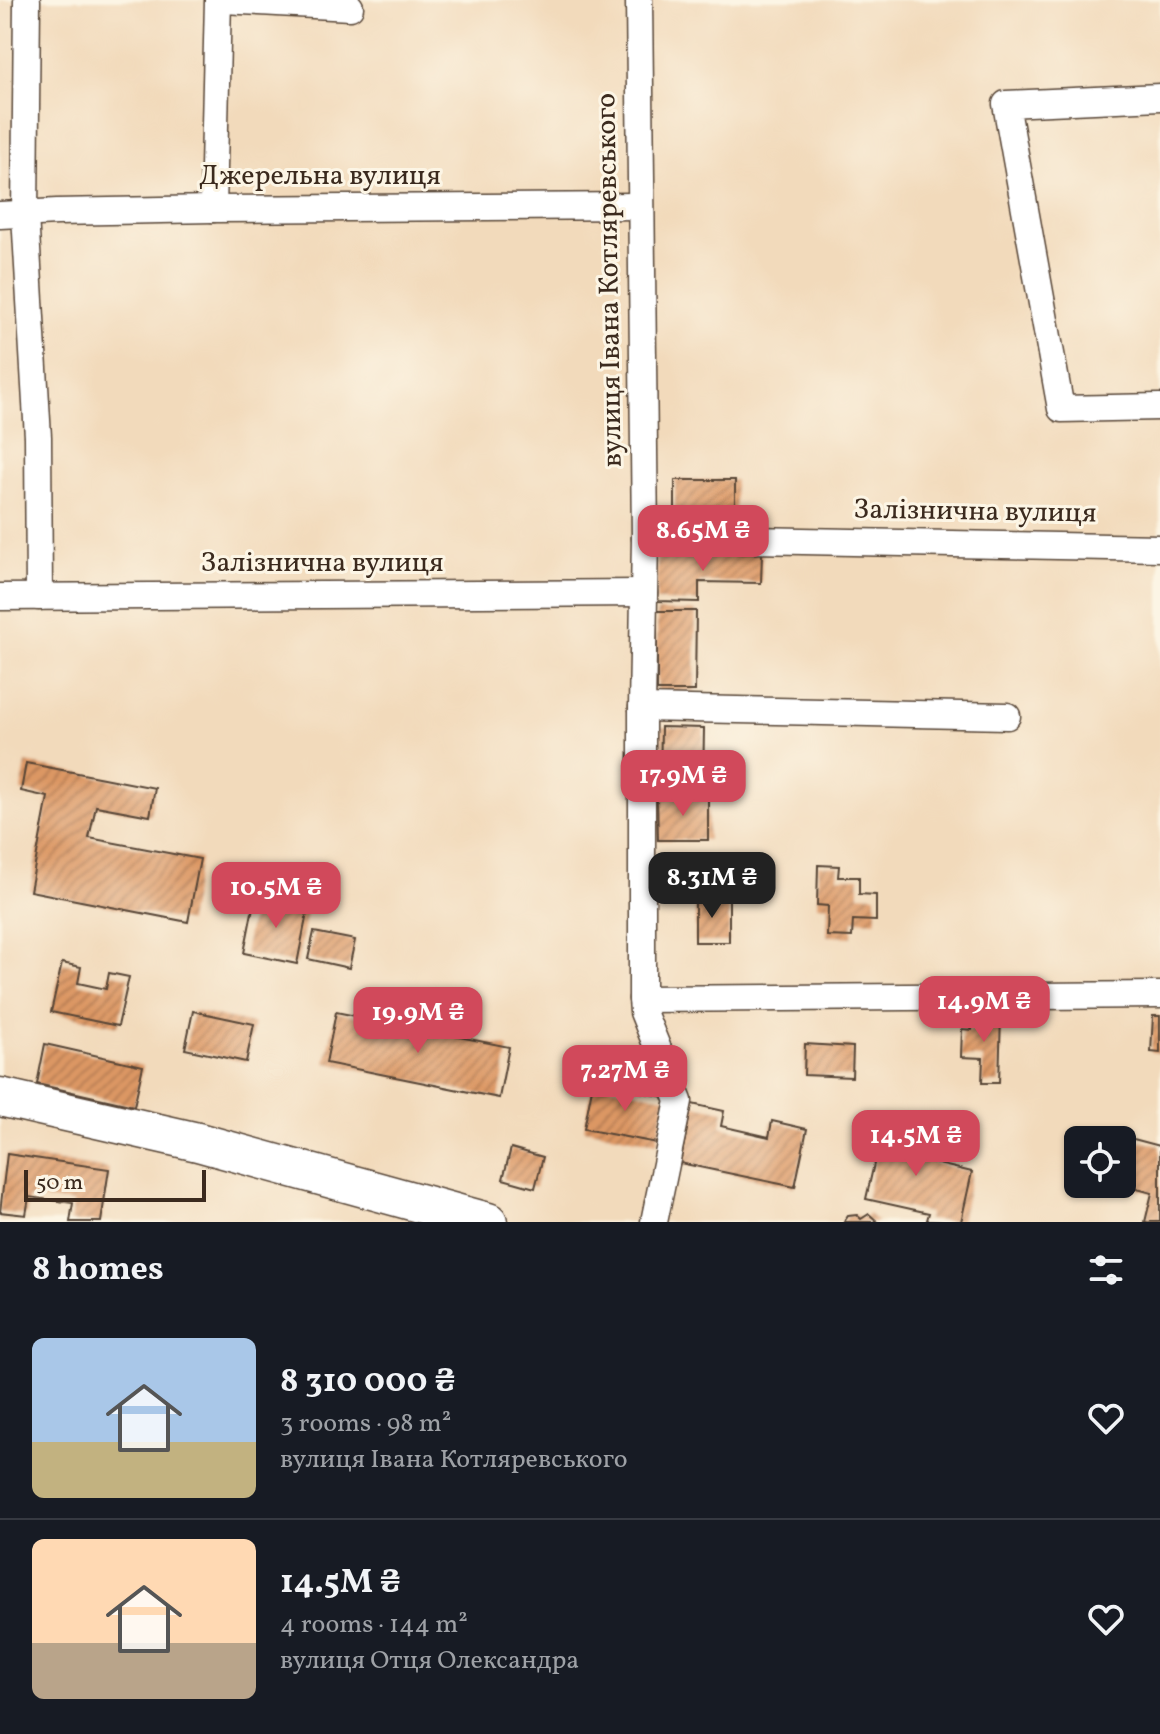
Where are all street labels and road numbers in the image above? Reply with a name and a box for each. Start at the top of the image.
street label: вулиця Івана Котляревського [587,93,633,467]
street label: Джерельна вулиця [199,157,441,196]
street label: Залізнична вулиця [853,490,1097,534]
street label: Залізнична вулиця [200,544,444,583]

